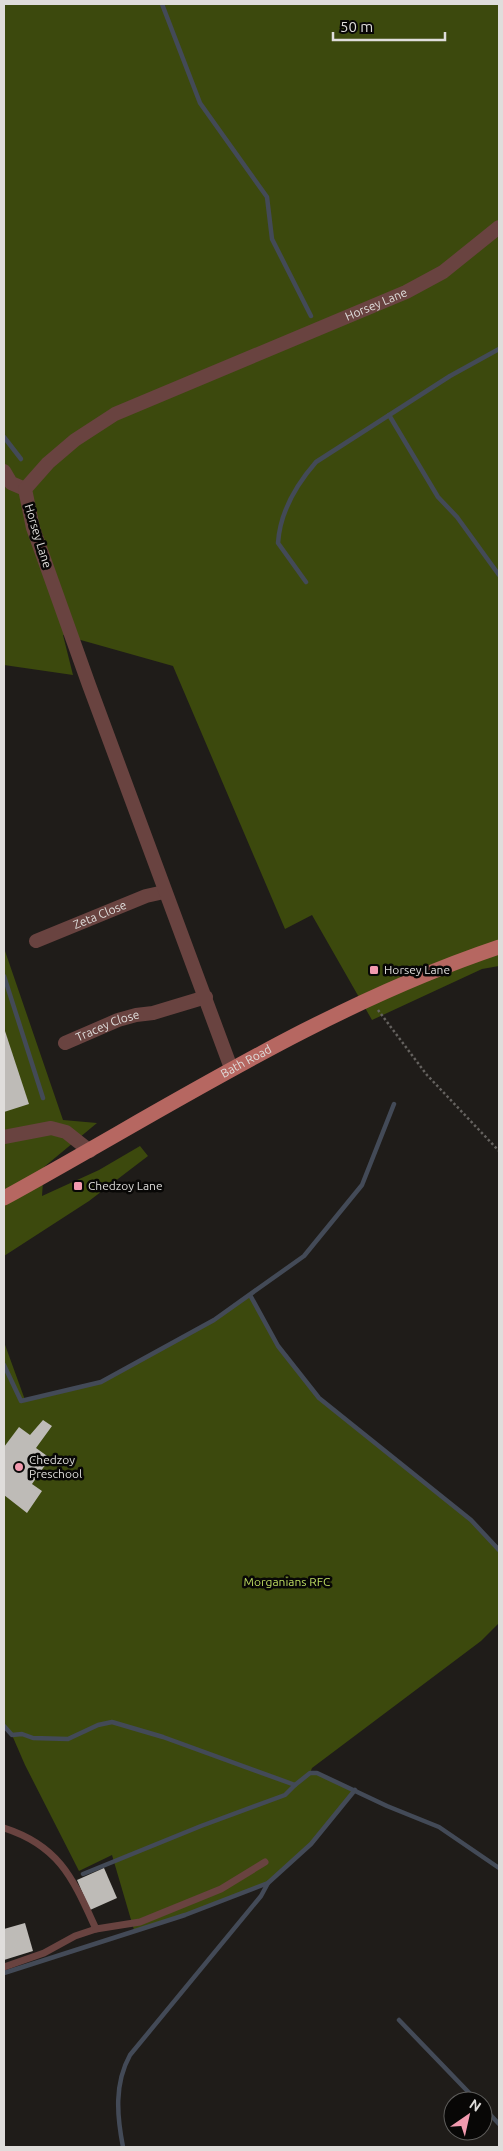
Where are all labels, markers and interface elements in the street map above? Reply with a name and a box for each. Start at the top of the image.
scale bar [333,10,446,42]
text: 50 m [340,18,373,35]
street label: Horsey Lane [343,285,409,323]
street label: Horsey Lane [23,502,54,569]
street label: Zeta Close [71,898,128,931]
place label: Horsey Lane [384,963,450,976]
marker: Horsey Lane [368,964,380,976]
street label: Tracey Close [74,1007,141,1044]
street label: Bath Road [218,1042,274,1080]
place label: Chedzoy Lane [88,1179,163,1192]
marker: Chedzoy Lane [72,1180,84,1192]
place label: Chedzoy Preschool [29,1453,82,1480]
marker: Chedzoy Preschool [13,1461,25,1473]
park label: Morganians RFC [244,1575,331,1588]
north arrow [443,2091,493,2141]
text: N [466,2096,484,2115]

